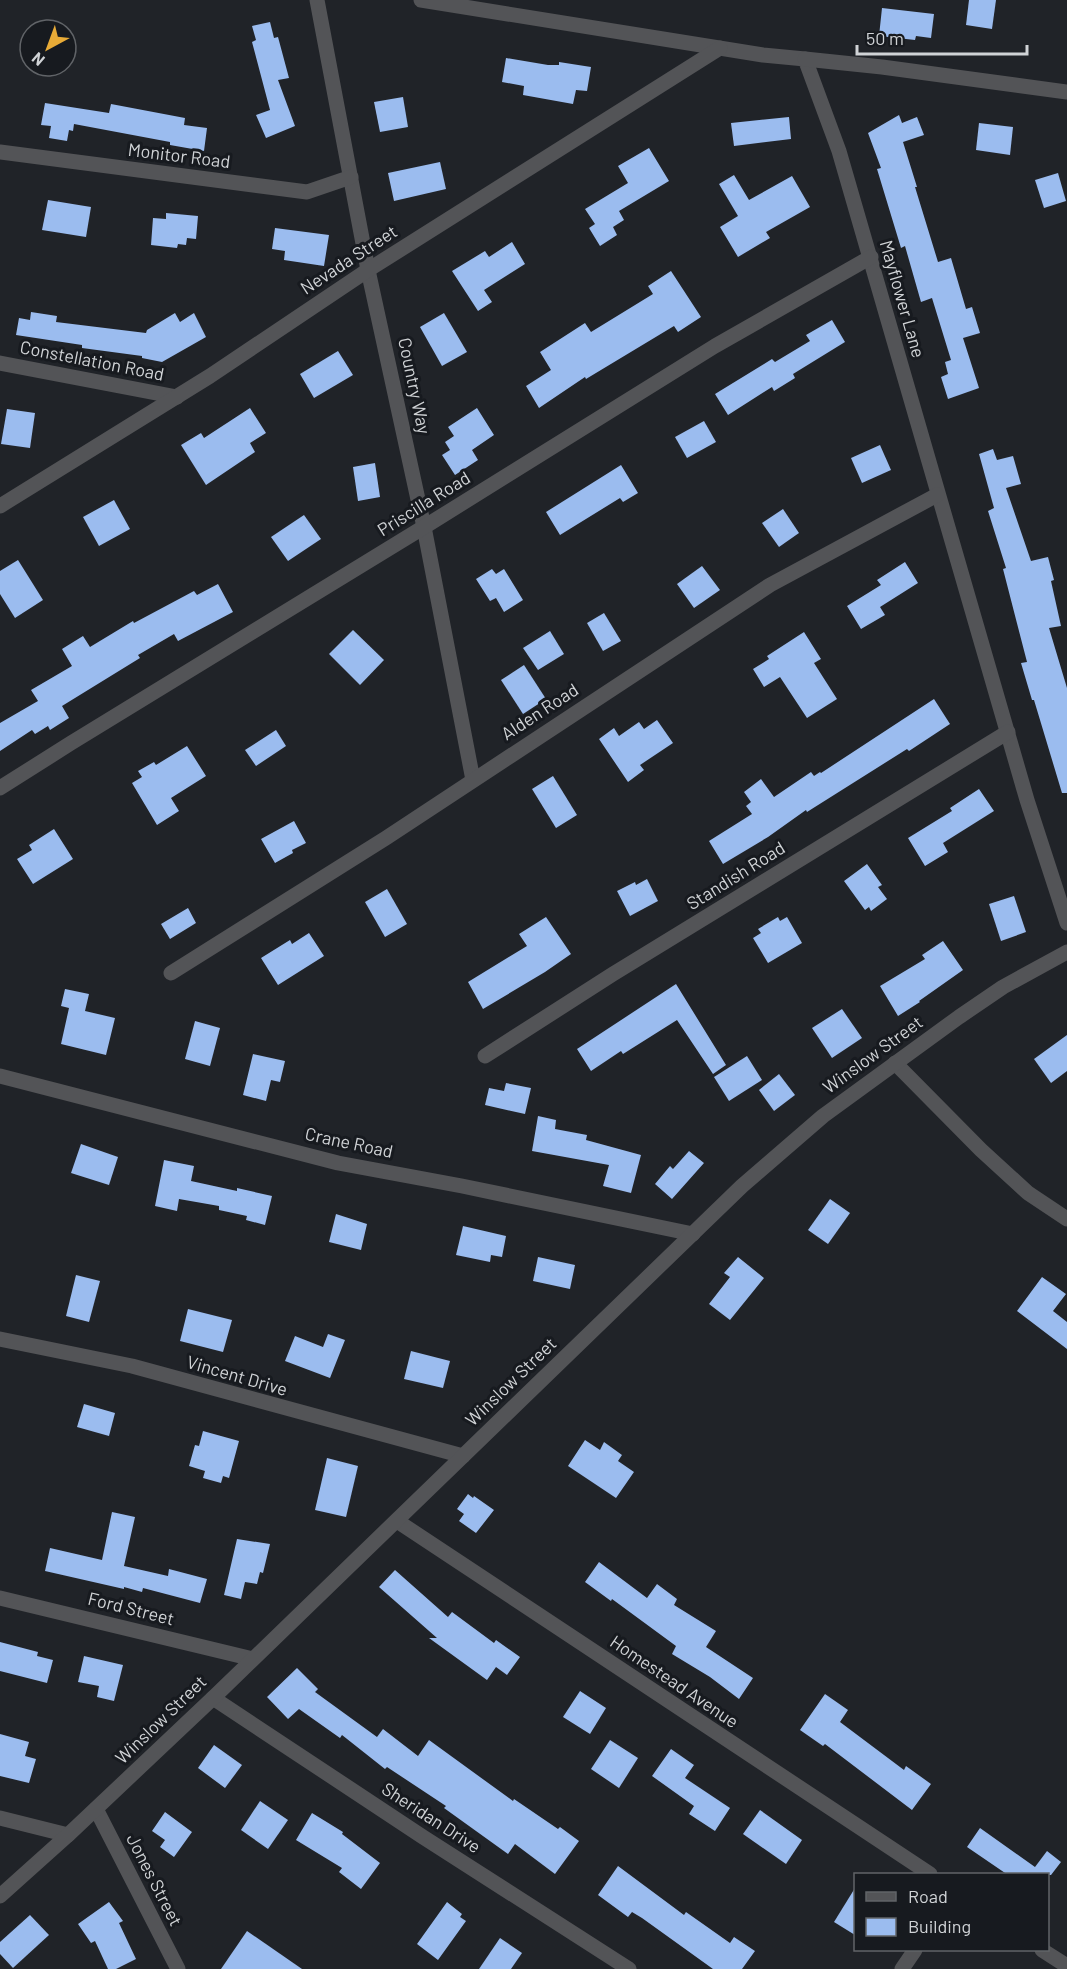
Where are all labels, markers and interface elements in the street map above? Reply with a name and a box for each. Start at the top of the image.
north arrow [18,18,78,78]
scale bar [857,18,1026,56]
text: 50 m [866,27,904,49]
text: N [28,49,48,70]
street label: Monitor Road [127,138,232,172]
street label: Nevada Street [296,220,401,299]
street label: Mayflower Lane [876,237,930,360]
street label: Constellation Road [18,335,166,385]
street label: Country Way [394,336,436,436]
street label: Priscilla Road [373,466,474,540]
street label: Alden Road [497,678,582,744]
street label: Standish Road [682,836,789,914]
street label: Winslow Street [818,1011,927,1098]
street label: Crane Road [303,1122,395,1162]
street label: Winslow Street [460,1332,560,1430]
street label: Vincent Drive [184,1350,290,1400]
street label: Ford Street [86,1587,177,1629]
street label: Homestead Avenue [606,1630,743,1732]
street label: Winslow Street [110,1670,210,1768]
street label: Sheridan Drive [378,1777,485,1857]
street label: Jones Street [122,1830,188,1929]
legend [854,1873,1049,1951]
text: Road [908,1885,948,1907]
text: Building [908,1915,971,1937]

